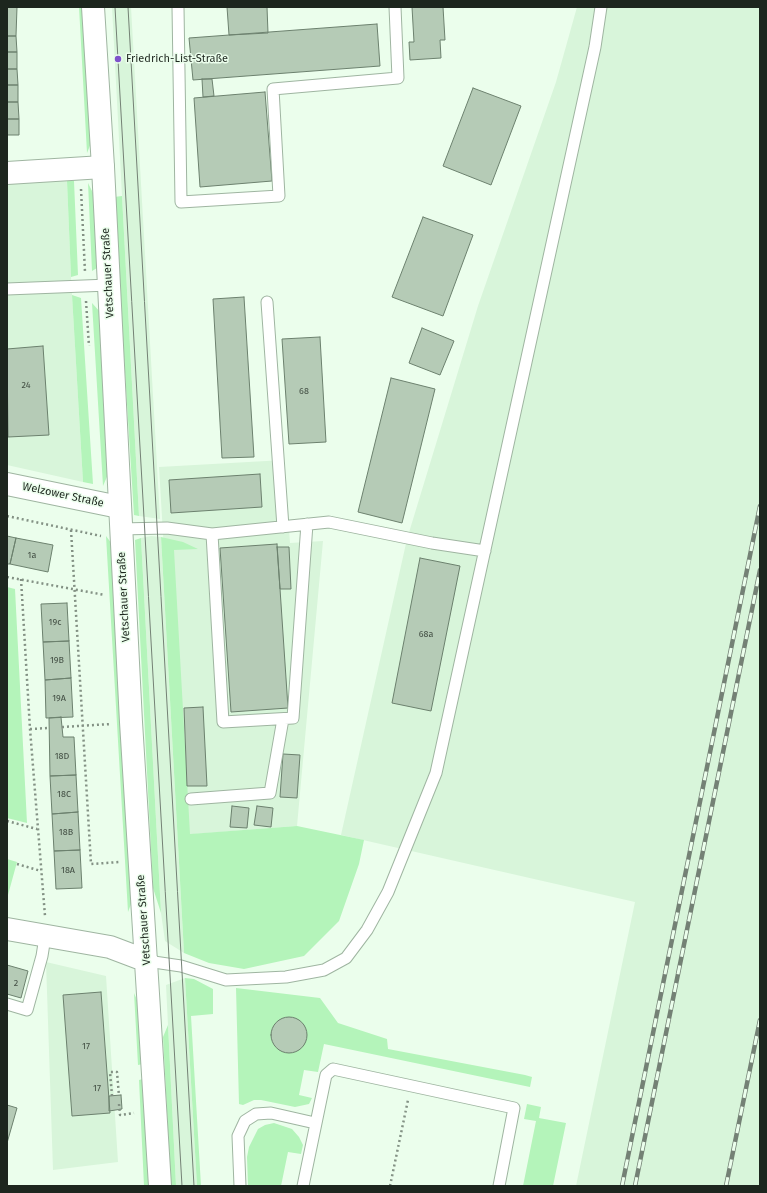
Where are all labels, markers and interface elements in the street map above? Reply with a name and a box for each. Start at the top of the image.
place label: Friedrich-List-Straße [126,52,228,66]
marker: Friedrich-List-Straße [113,54,123,64]
street label: Vetschauer Straße [99,227,117,319]
house number: 24 [22,380,30,390]
house number: 68 [299,386,309,396]
street label: Welzower Straße [21,480,105,510]
house number: 1a [28,550,36,560]
street label: Vetschauer Straße [115,551,133,643]
house number: 19c [49,617,61,627]
house number: 68a [419,629,433,639]
house number: 19B [50,655,64,665]
house number: 19A [52,693,66,703]
house number: 18D [55,751,69,761]
house number: 18C [57,789,71,799]
house number: 18B [59,827,73,837]
house number: 18A [61,865,75,875]
street label: Vetschauer Straße [134,874,154,966]
house number: 2 [14,978,18,988]
house number: 17 [82,1041,90,1051]
house number: 17 [93,1083,101,1093]

